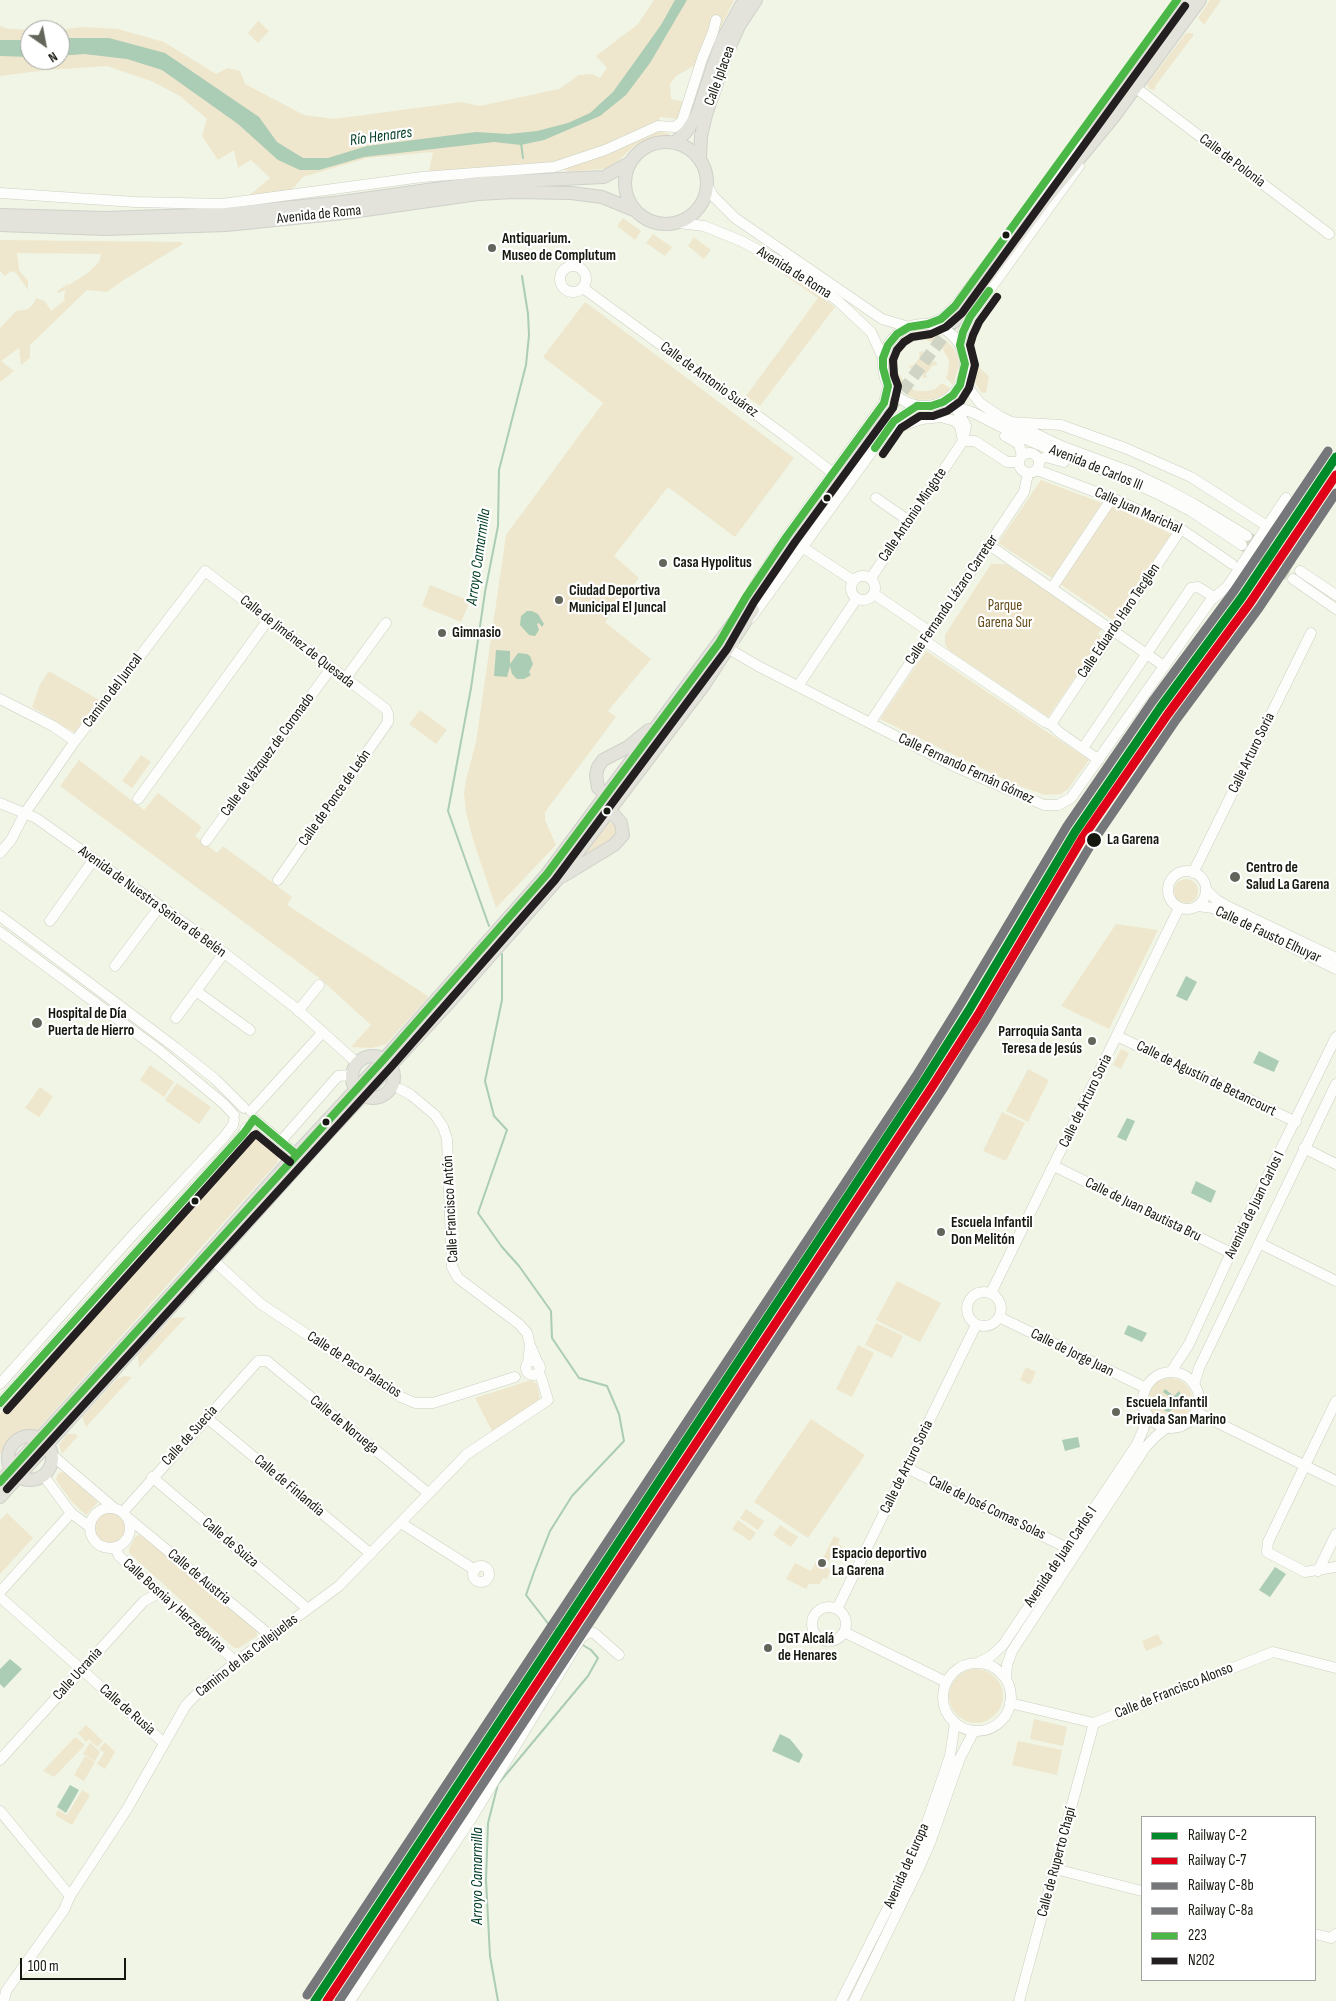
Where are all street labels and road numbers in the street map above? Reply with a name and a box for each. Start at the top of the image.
street label: Calle Iplacea [701,44,739,108]
street label: Calle de Polonia [1195,130,1269,192]
street label: Avenida de Roma [276,202,362,228]
street label: Avenida de Roma [753,243,835,303]
street label: Calle de Antonio Suárez [656,338,762,422]
street label: Avenida de Carlos III [1047,441,1145,495]
street label: Calle Antonio Mingote [875,465,951,565]
street label: Calle Juan Marichal [1092,484,1184,538]
street label: Calle Fernando Lázaro Carreter [902,531,1002,669]
street label: Calle Eduardo Haro Tecglen [1074,560,1164,682]
street label: Calle de Jiménez de Quesada [236,592,358,692]
street label: Camino del Juncal [79,651,147,731]
street label: Calle de Vázquez de Coronado [217,690,319,820]
street label: Calle Arturo Soria [1225,710,1279,796]
street label: Calle Fernando Fernán Gómez [895,730,1037,808]
street label: Calle de Ponce de León [295,746,375,850]
street label: Avenida de Nuestra Señora de Belén [75,842,229,962]
street label: Calle de Fausto Elhuyar [1212,903,1324,967]
street label: Calle de Agustín de Betancourt [1133,1037,1279,1121]
street label: Calle de Arturo Soria [1056,1051,1116,1151]
street label: Avenida de Juan Carlos I [1221,1148,1289,1262]
street label: Calle Francisco Antón [439,1155,463,1263]
street label: Calle de Juan Bautista Bru [1082,1174,1204,1246]
street label: Calle de Jorge Juan [1027,1325,1117,1381]
street label: Calle de Paco Palacios [303,1328,405,1402]
street label: Calle de Noruega [306,1392,382,1458]
street label: Calle de Suecia [158,1402,222,1470]
street label: Calle de Arturo Soria [877,1417,937,1517]
street label: Calle de Finlandia [250,1451,328,1521]
street label: Calle de José Comas Solas [926,1472,1048,1544]
street label: Avenida de Juan Carlos I [1021,1503,1101,1611]
street label: Calle de Suiza [198,1514,262,1572]
street label: Calle de Austria [164,1545,234,1609]
street label: Calle Bosnia y Herzegovina [119,1555,229,1657]
street label: Camino de las Callejuelas [192,1611,302,1701]
street label: Calle Ucrania [50,1644,106,1704]
street label: Calle de Francisco Alonso [1112,1659,1236,1723]
street label: Calle de Rusia [95,1681,159,1739]
street label: Calle de Ruperto Chapí [1034,1805,1080,1919]
street label: Avenida de Europa [880,1821,934,1911]

